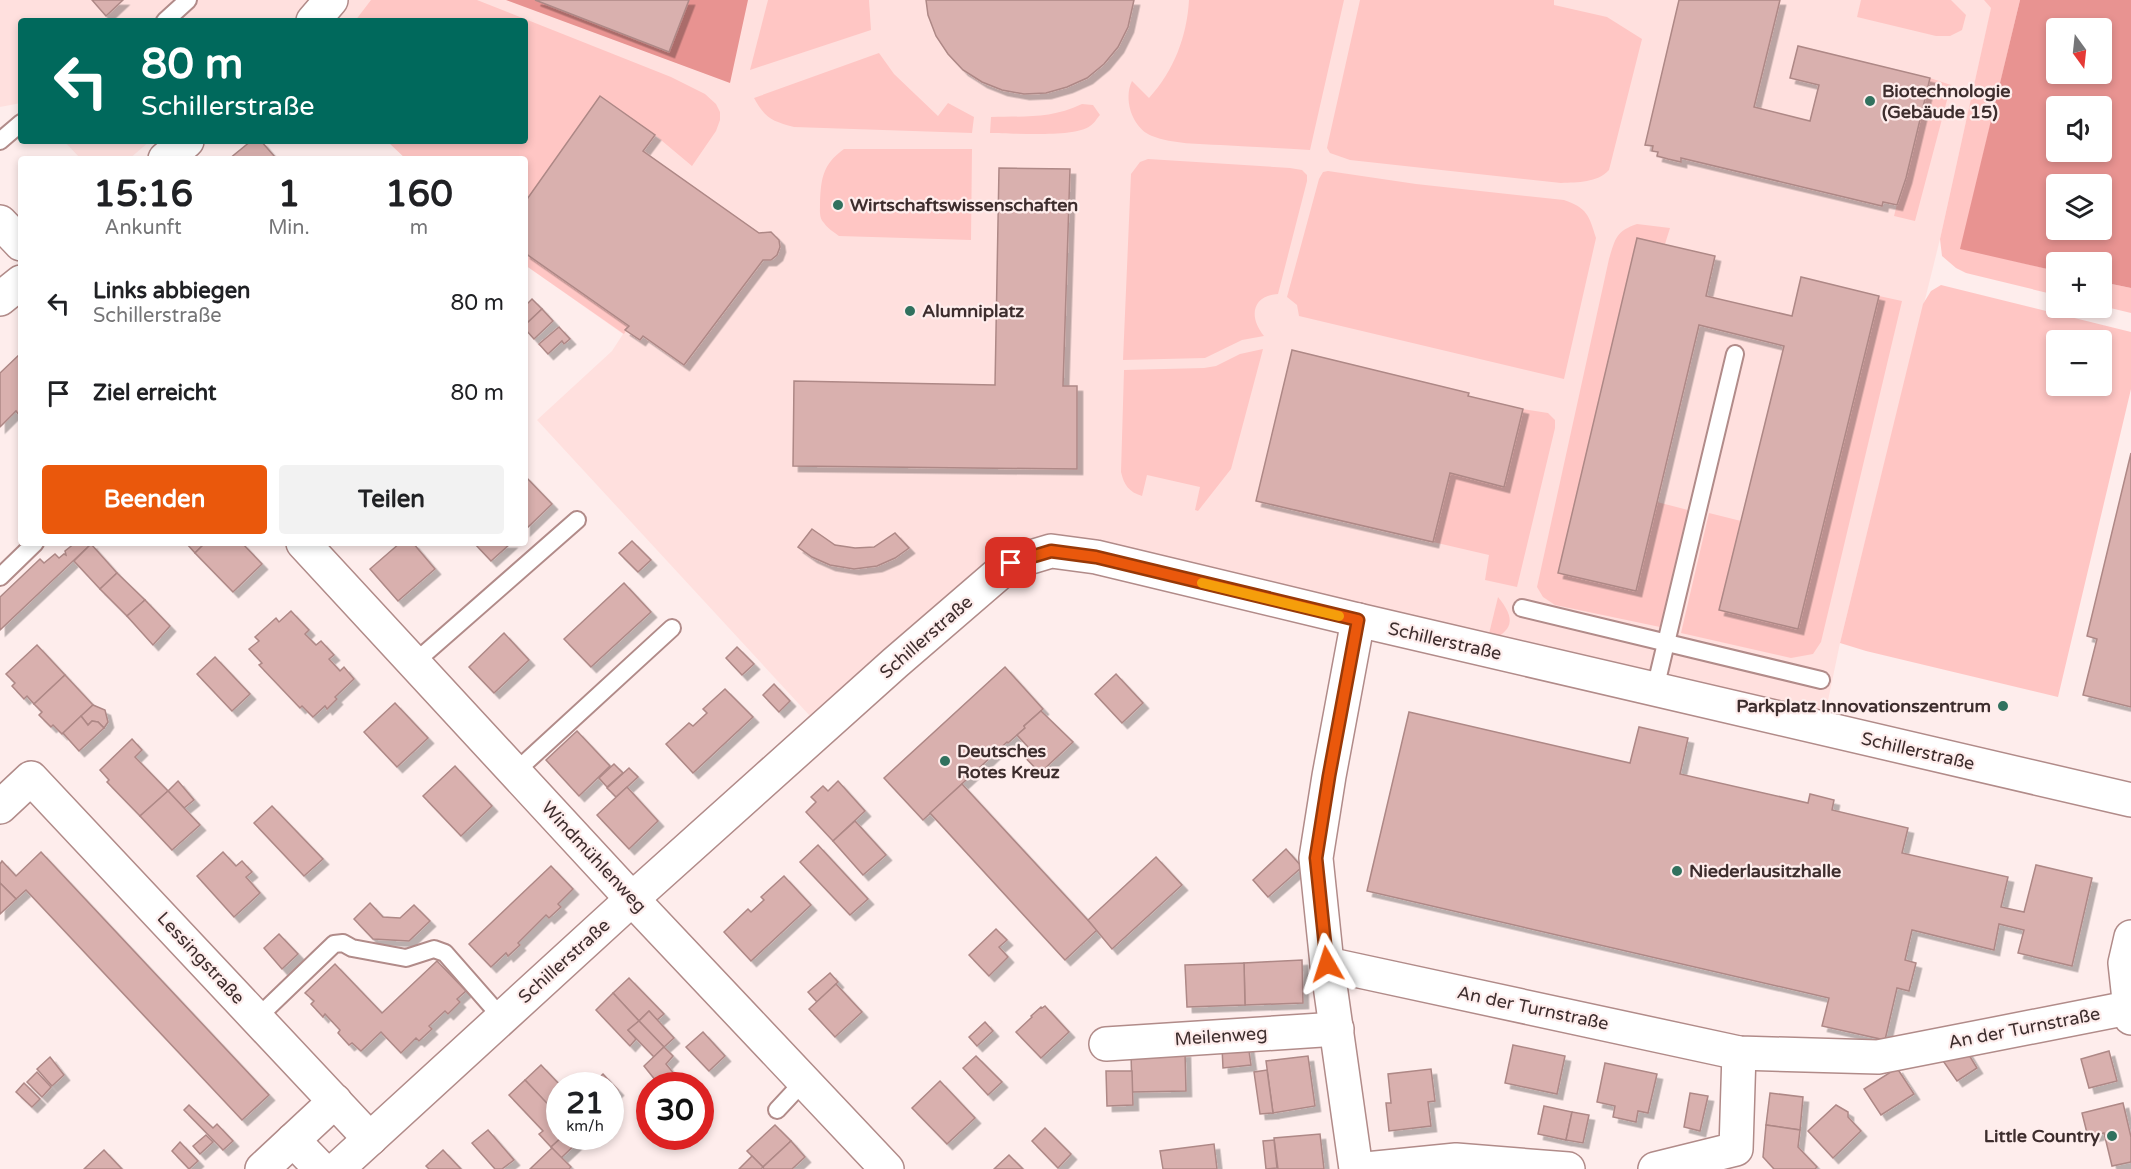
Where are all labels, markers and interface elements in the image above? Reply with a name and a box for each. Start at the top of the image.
north arrow [2046,18,2112,84]
map controls [2046,18,2112,396]
text: 80 m [141,39,243,90]
icon: left [42,42,120,120]
place label: Biotechnologie (Gebäude 15) [1882,80,2011,123]
text: Schillerstraße [141,90,315,123]
marker: Biotechnologie (Gebäude 15) [1863,94,1877,108]
button: sound [2046,96,2112,162]
text: 15:16 [93,173,193,216]
text: 1 [278,173,300,216]
text: 160 [385,173,453,216]
button: layers [2046,174,2112,240]
place label: Wirtschaftswissenschaften [850,194,1078,216]
marker: Wirtschaftswissenschaften [831,198,845,212]
text: Ankunft [105,216,182,240]
text: Min. [268,216,310,240]
text: m [410,216,428,240]
button: + [2046,252,2112,318]
text: Links abbiegen [93,278,251,304]
icon: left [42,287,75,320]
text: 80 m [450,290,504,316]
place label: Alumniplatz [922,300,1024,322]
text: Schillerstraße [93,304,222,328]
marker: Alumniplatz [903,304,917,318]
button: − [2046,330,2112,396]
icon: arrive [42,377,75,410]
text: Ziel erreicht [93,380,216,406]
text: 80 m [450,380,504,406]
button: Beenden [42,465,267,534]
button: Teilen [279,465,504,534]
pin [985,537,1036,588]
icon: arrive [994,546,1027,579]
street label: Schillerstraße [875,591,977,683]
street label: Schillerstraße [1386,617,1504,665]
place label: Parkplatz Innovationszentrum [1736,695,1991,717]
marker: Parkplatz Innovationszentrum [1996,699,2010,713]
street label: Schillerstraße [1859,727,1977,775]
place label: Deutsches Rotes Kreuz [957,740,1060,783]
marker: Deutsches Rotes Kreuz [938,754,952,768]
street label: Windmühlenweg [537,797,651,917]
place label: Niederlausitzhalle [1689,860,1841,882]
marker: Niederlausitzhalle [1670,864,1684,878]
street label: Lessingstraße [153,907,249,1009]
street label: Schillerstraße [514,914,614,1008]
position arrow [1295,932,1359,996]
street label: An der Turnstraße [1455,981,1611,1035]
street label: An der Turnstraße [1946,1002,2102,1054]
street label: Meilenweg [1174,1022,1268,1050]
speed limit sign: 30 [636,1072,714,1150]
text: 21 [566,1085,604,1122]
text: km/h [566,1117,604,1135]
place label: Little Country [1984,1125,2100,1147]
marker: Little Country [2105,1129,2119,1143]

